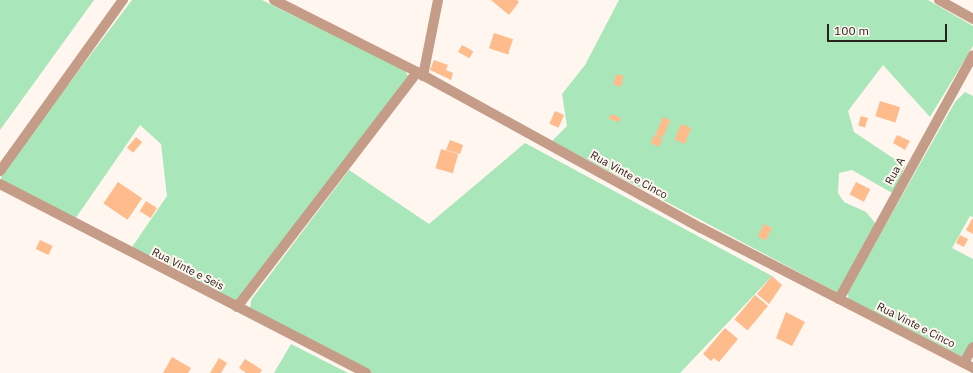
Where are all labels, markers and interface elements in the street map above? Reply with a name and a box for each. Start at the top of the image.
scale bar [829,16,949,42]
text: 100 m [834,23,869,38]
street label: Rua Vinte e Cinco [588,148,670,202]
street label: Rua A [882,155,908,187]
street label: Rua Vinte e Seis [150,245,226,293]
street label: Rua Vinte e Cinco [875,300,957,350]

